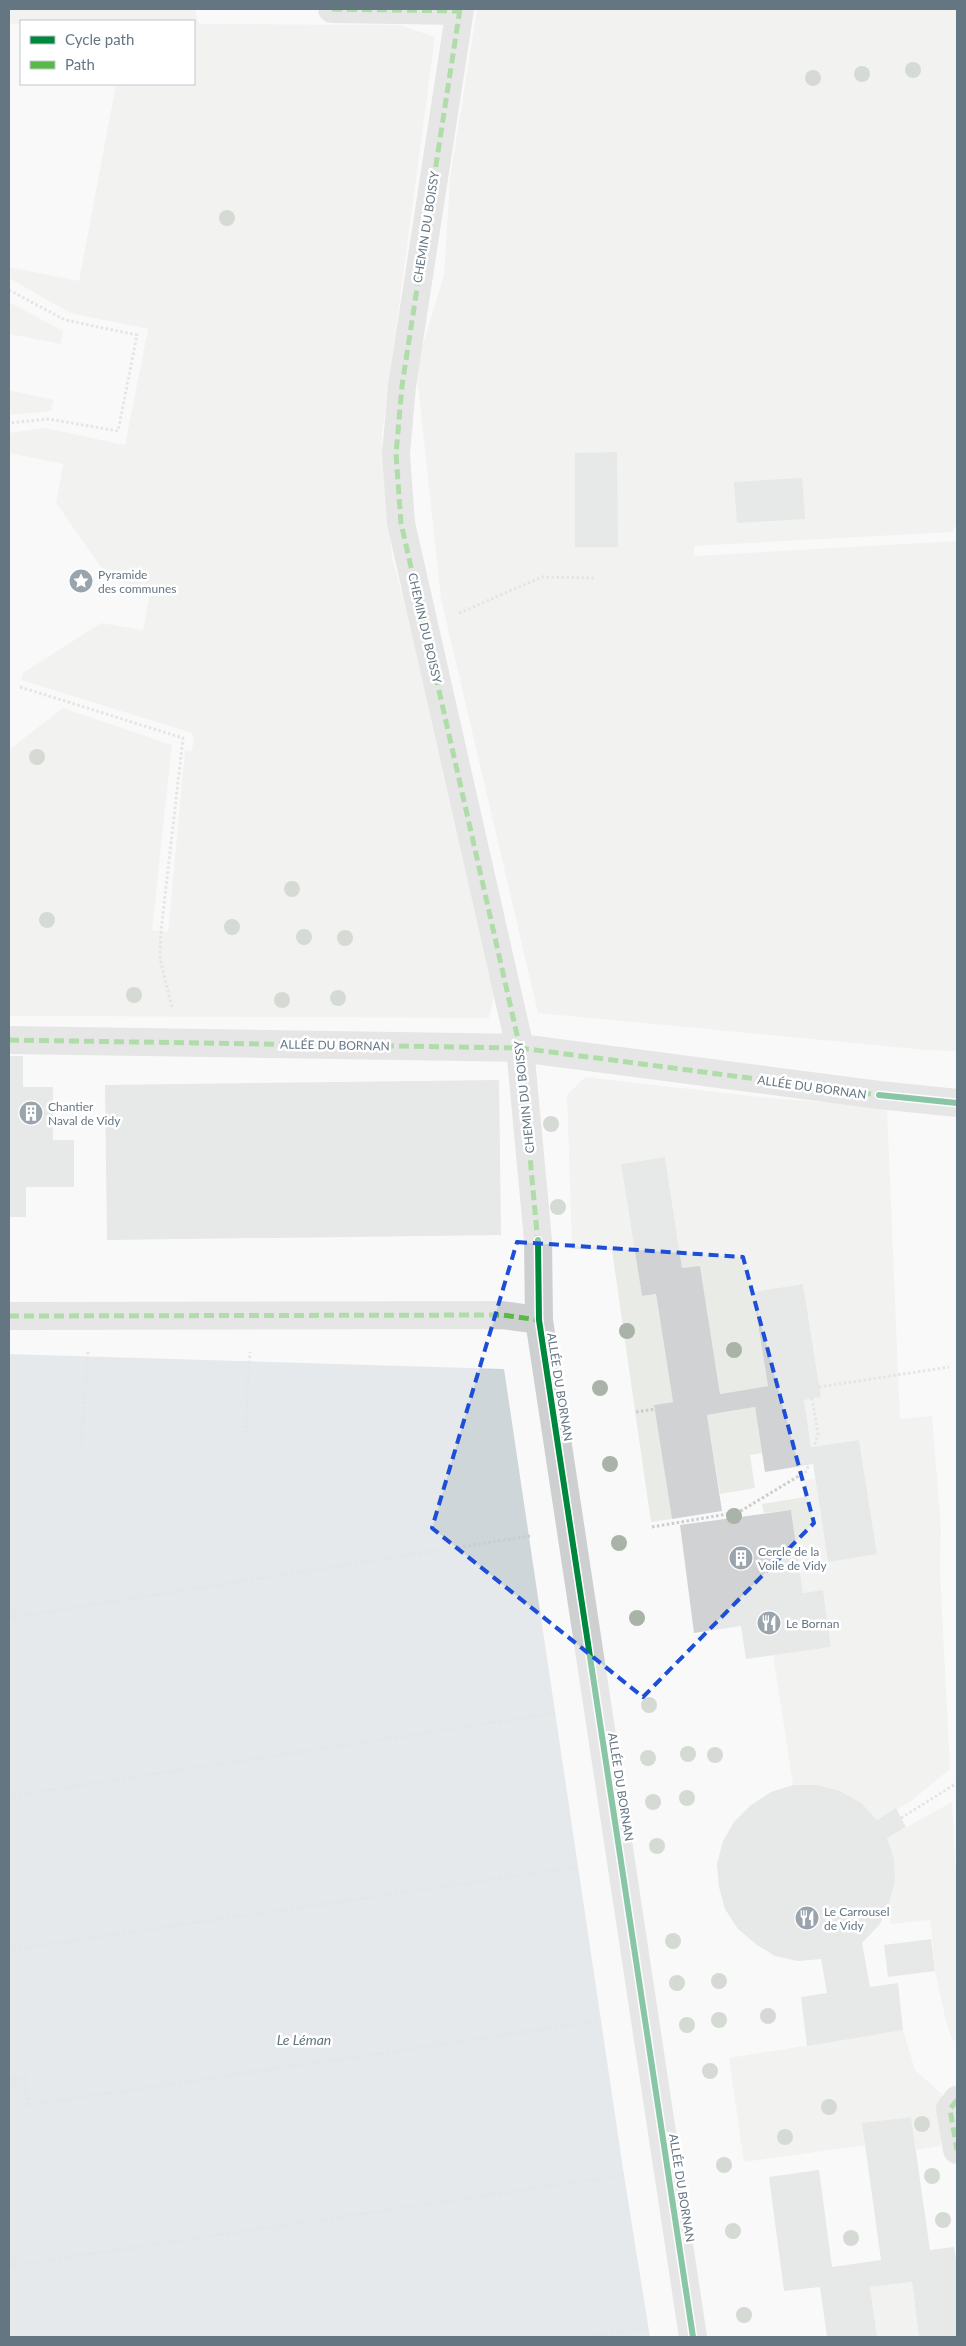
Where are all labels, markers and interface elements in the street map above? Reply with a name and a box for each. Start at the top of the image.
legend [20,20,195,85]
text: Cycle path [65,30,134,48]
text: Path [65,55,95,73]
street label: CHEMIN DU BOISSY [410,170,442,284]
place label: Pyramide des communes [98,567,176,596]
place icon: Pyramide des communes [68,568,94,594]
street label: CHEMIN DU BOISSY [405,571,445,685]
street label: ALLÉE DU BORNAN [280,1037,390,1053]
street label: CHEMIN DU BOISSY [511,1040,537,1154]
street label: ALLÉE DU BORNAN [757,1072,867,1102]
place label: Chantier Naval de Vidy [48,1099,121,1128]
building icon: Chantier Naval de Vidy [18,1100,44,1126]
street label: ALLÉE DU BORNAN [544,1332,576,1442]
place label: Cercle de la Voile de Vidy [758,1544,828,1573]
building icon: Cercle de la Voile de Vidy [728,1545,754,1571]
restaurant icon: Le Bornan [756,1610,782,1636]
place label: Le Bornan [786,1616,839,1631]
street label: ALLÉE DU BORNAN [605,1732,637,1842]
place label: Le Carrousel de Vidy [824,1904,889,1933]
restaurant icon: Le Carrousel de Vidy [794,1905,820,1931]
water label: Le Léman [277,2031,331,2048]
street label: ALLÉE DU BORNAN [666,2133,698,2243]

